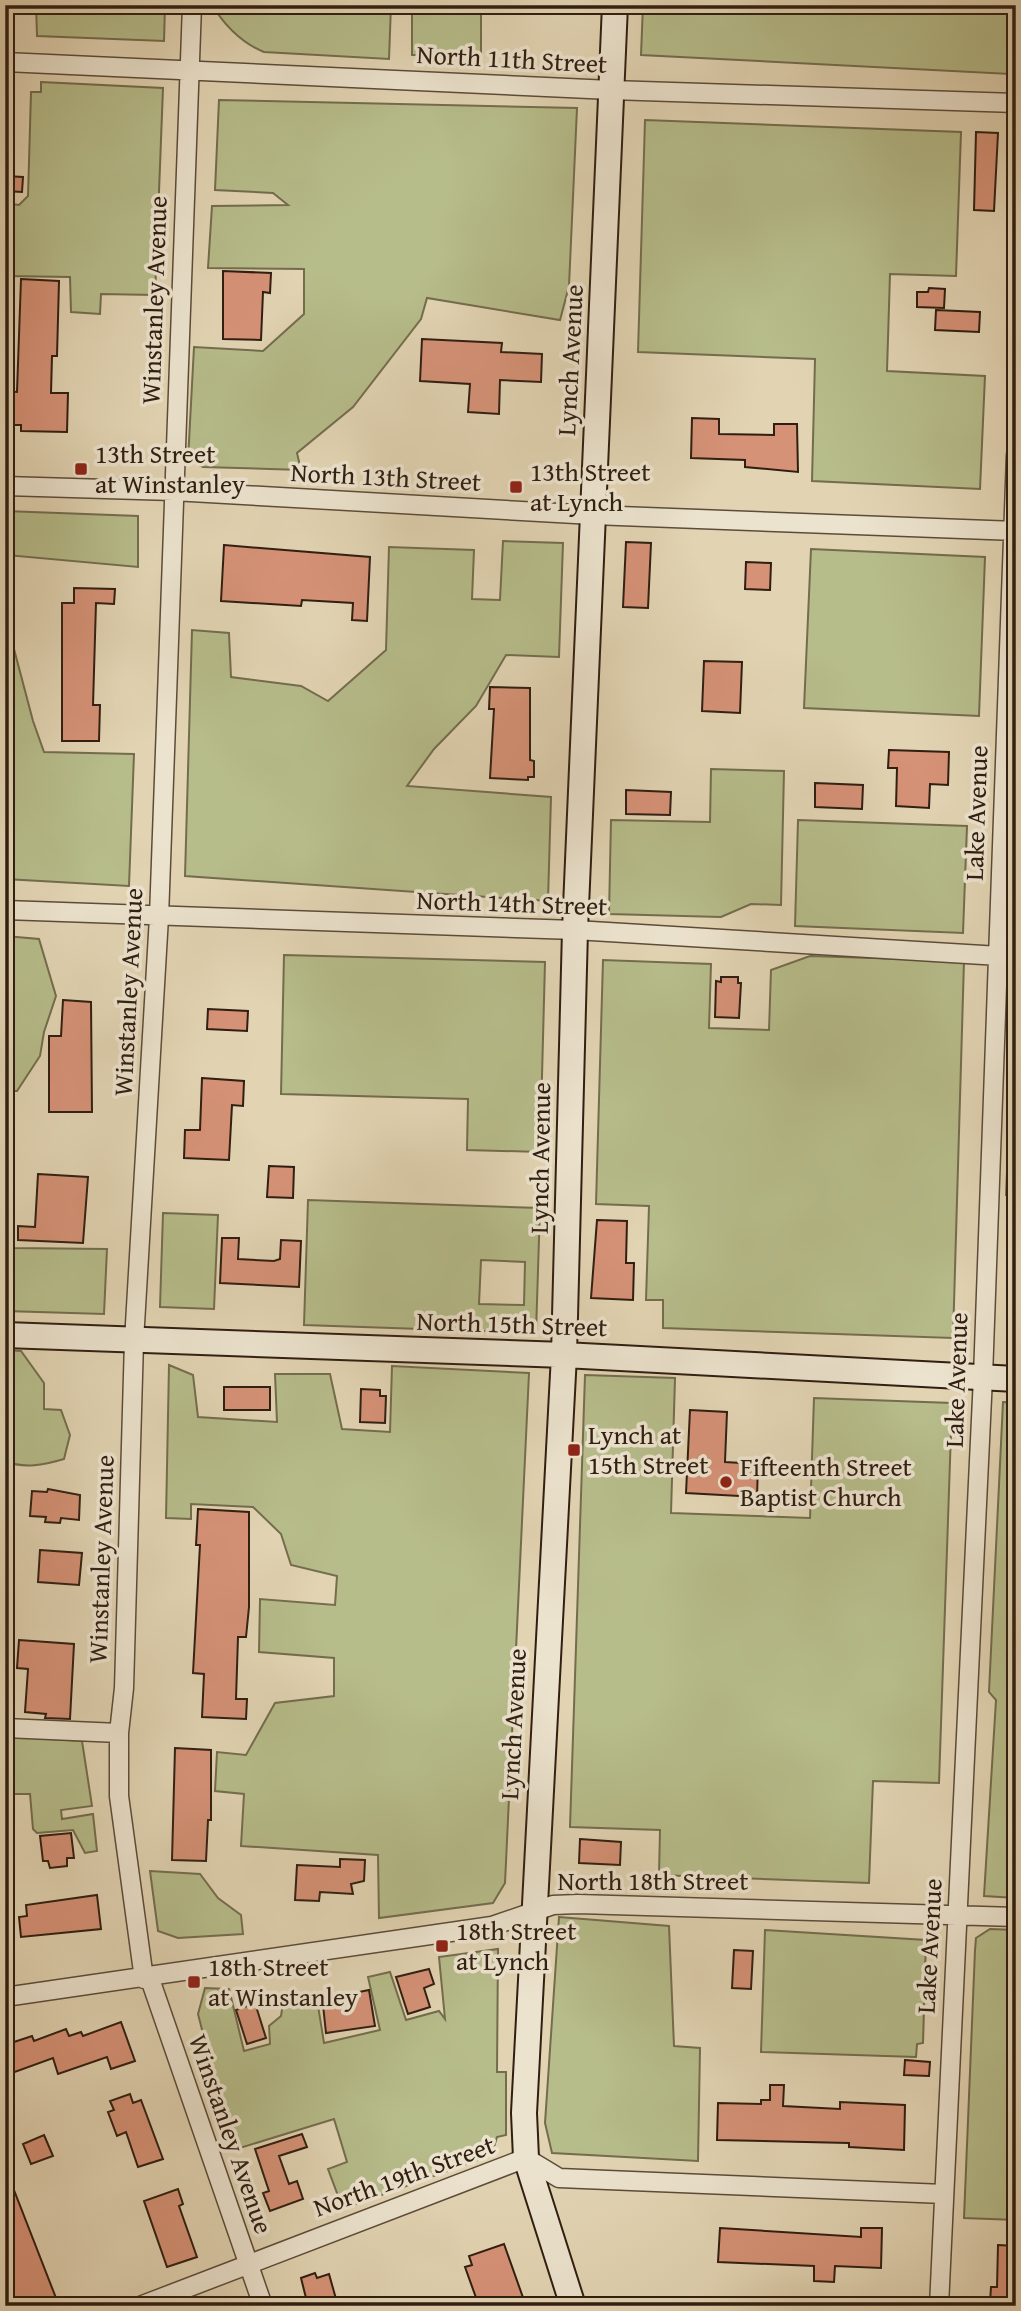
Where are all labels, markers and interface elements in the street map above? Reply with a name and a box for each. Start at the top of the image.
street label: North 11th Street [416,34,608,83]
street label: Winstanley Avenue [130,195,177,405]
street label: Lynch Avenue [546,283,593,437]
place label: 13th Street at Winstanley [95,434,245,503]
street label: North 13th Street [290,452,482,501]
place label: 13th Street at Lynch [530,452,650,521]
marker: 13th Street at Winstanley [73,461,89,477]
marker: 13th Street at Lynch [508,479,524,495]
street label: Lake Avenue [954,745,997,881]
street label: North 14th Street [416,880,608,925]
street label: Winstanley Avenue [103,887,152,1097]
street label: Lynch Avenue [519,1082,560,1234]
street label: North 15th Street [416,1301,608,1346]
street label: Lake Avenue [934,1312,977,1448]
place label: Lynch at 15th Street [588,1415,708,1484]
marker: Lynch at 15th Street [566,1442,582,1458]
place label: Fifteenth Street Baptist Church [740,1447,912,1516]
street label: Winstanley Avenue [77,1454,124,1664]
marker: Fifteenth Street Baptist Church [718,1474,734,1490]
street label: Lynch Avenue [489,1647,536,1801]
street label: North 18th Street [558,1861,748,1900]
street label: Lake Avenue [905,1877,952,2015]
place label: 18th Street at Lynch [456,1911,576,1980]
marker: 18th Street at Lynch [434,1938,450,1954]
place label: 18th Street at Winstanley [208,1947,358,2016]
marker: 18th Street at Winstanley [186,1974,202,1990]
street label: Winstanley Avenue [179,2029,284,2239]
street label: North 19th Street [308,2125,500,2226]

